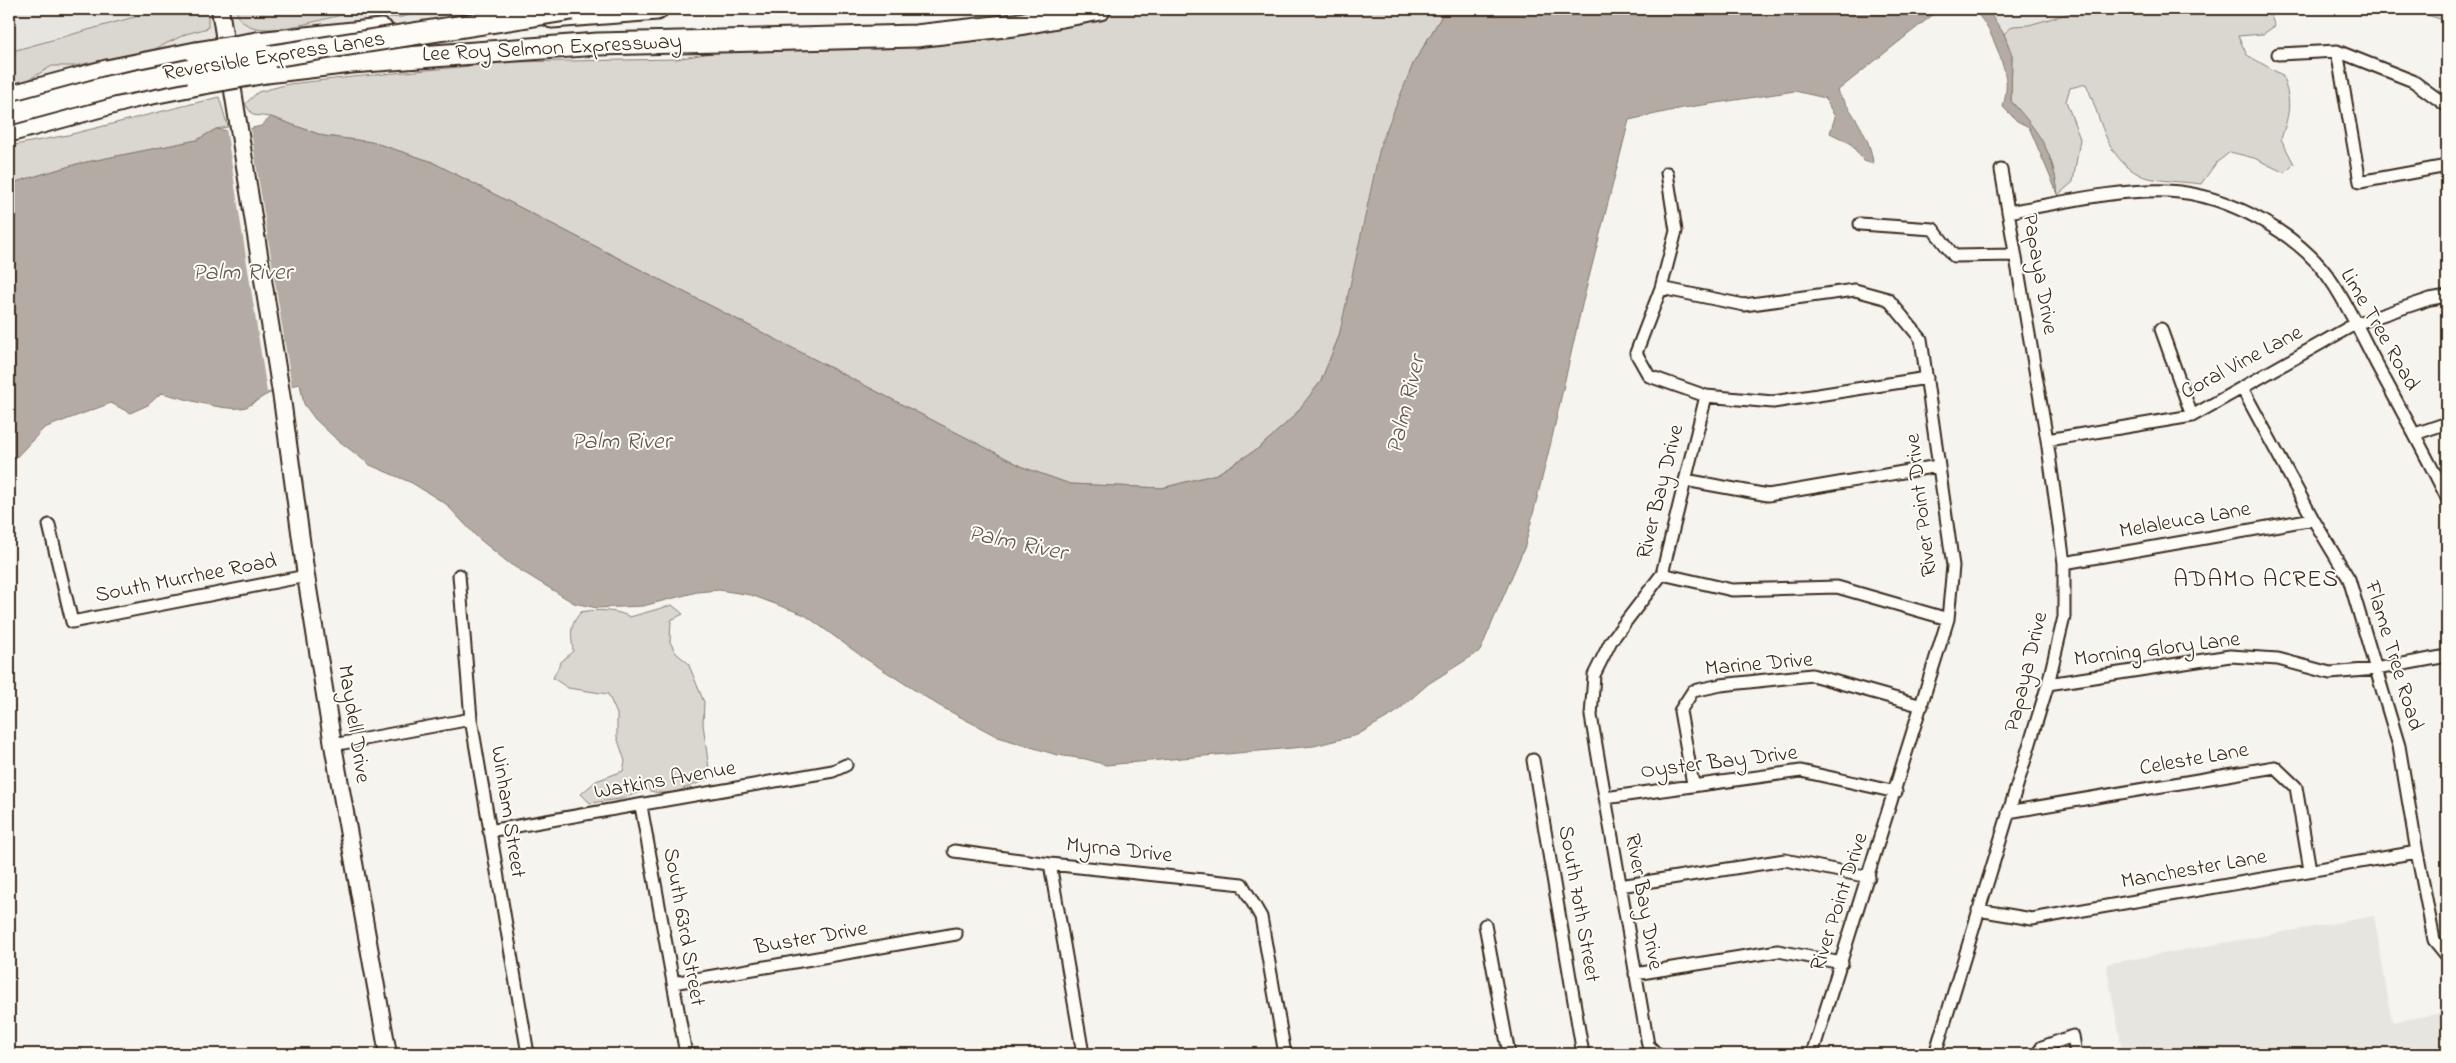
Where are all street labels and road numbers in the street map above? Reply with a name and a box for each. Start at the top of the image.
street label: Reversible Express Lanes [161,24,387,90]
street label: Lee Roy Selmon Expressway [421,26,683,73]
street label: Papaya Drive [2012,211,2065,338]
street label: Lime Tree Road [2331,263,2427,397]
street label: Coral Vine Lane [2175,317,2309,409]
street label: River Bay Drive [1629,421,1694,563]
street label: River Point Drive [1897,431,1947,578]
street label: Melaleuca Lane [2117,494,2253,548]
street label: South Murrhee Road [92,546,280,612]
street label: Flame Tree Road [2355,576,2431,735]
street label: Papaya Drive [1997,608,2058,736]
street label: Morning Glory Lane [2072,624,2242,677]
street label: Marine Drive [1704,644,1814,686]
street label: Maydell Drive [327,663,378,786]
street label: Celeste Lane [2137,735,2251,785]
street label: Oyster Bay Drive [1639,737,1800,789]
street label: Winham Street [481,744,533,881]
street label: Watkins Avenue [592,753,738,809]
street label: South 70th Street [1548,823,1608,986]
street label: River Point Drive [1803,828,1878,975]
street label: Myrna Drive [1064,830,1174,873]
street label: River Bay Drive [1614,831,1671,973]
street label: Manchester Lane [2119,841,2270,899]
street label: South 63rd Street [653,845,713,1009]
street label: Buster Drive [751,913,870,965]

